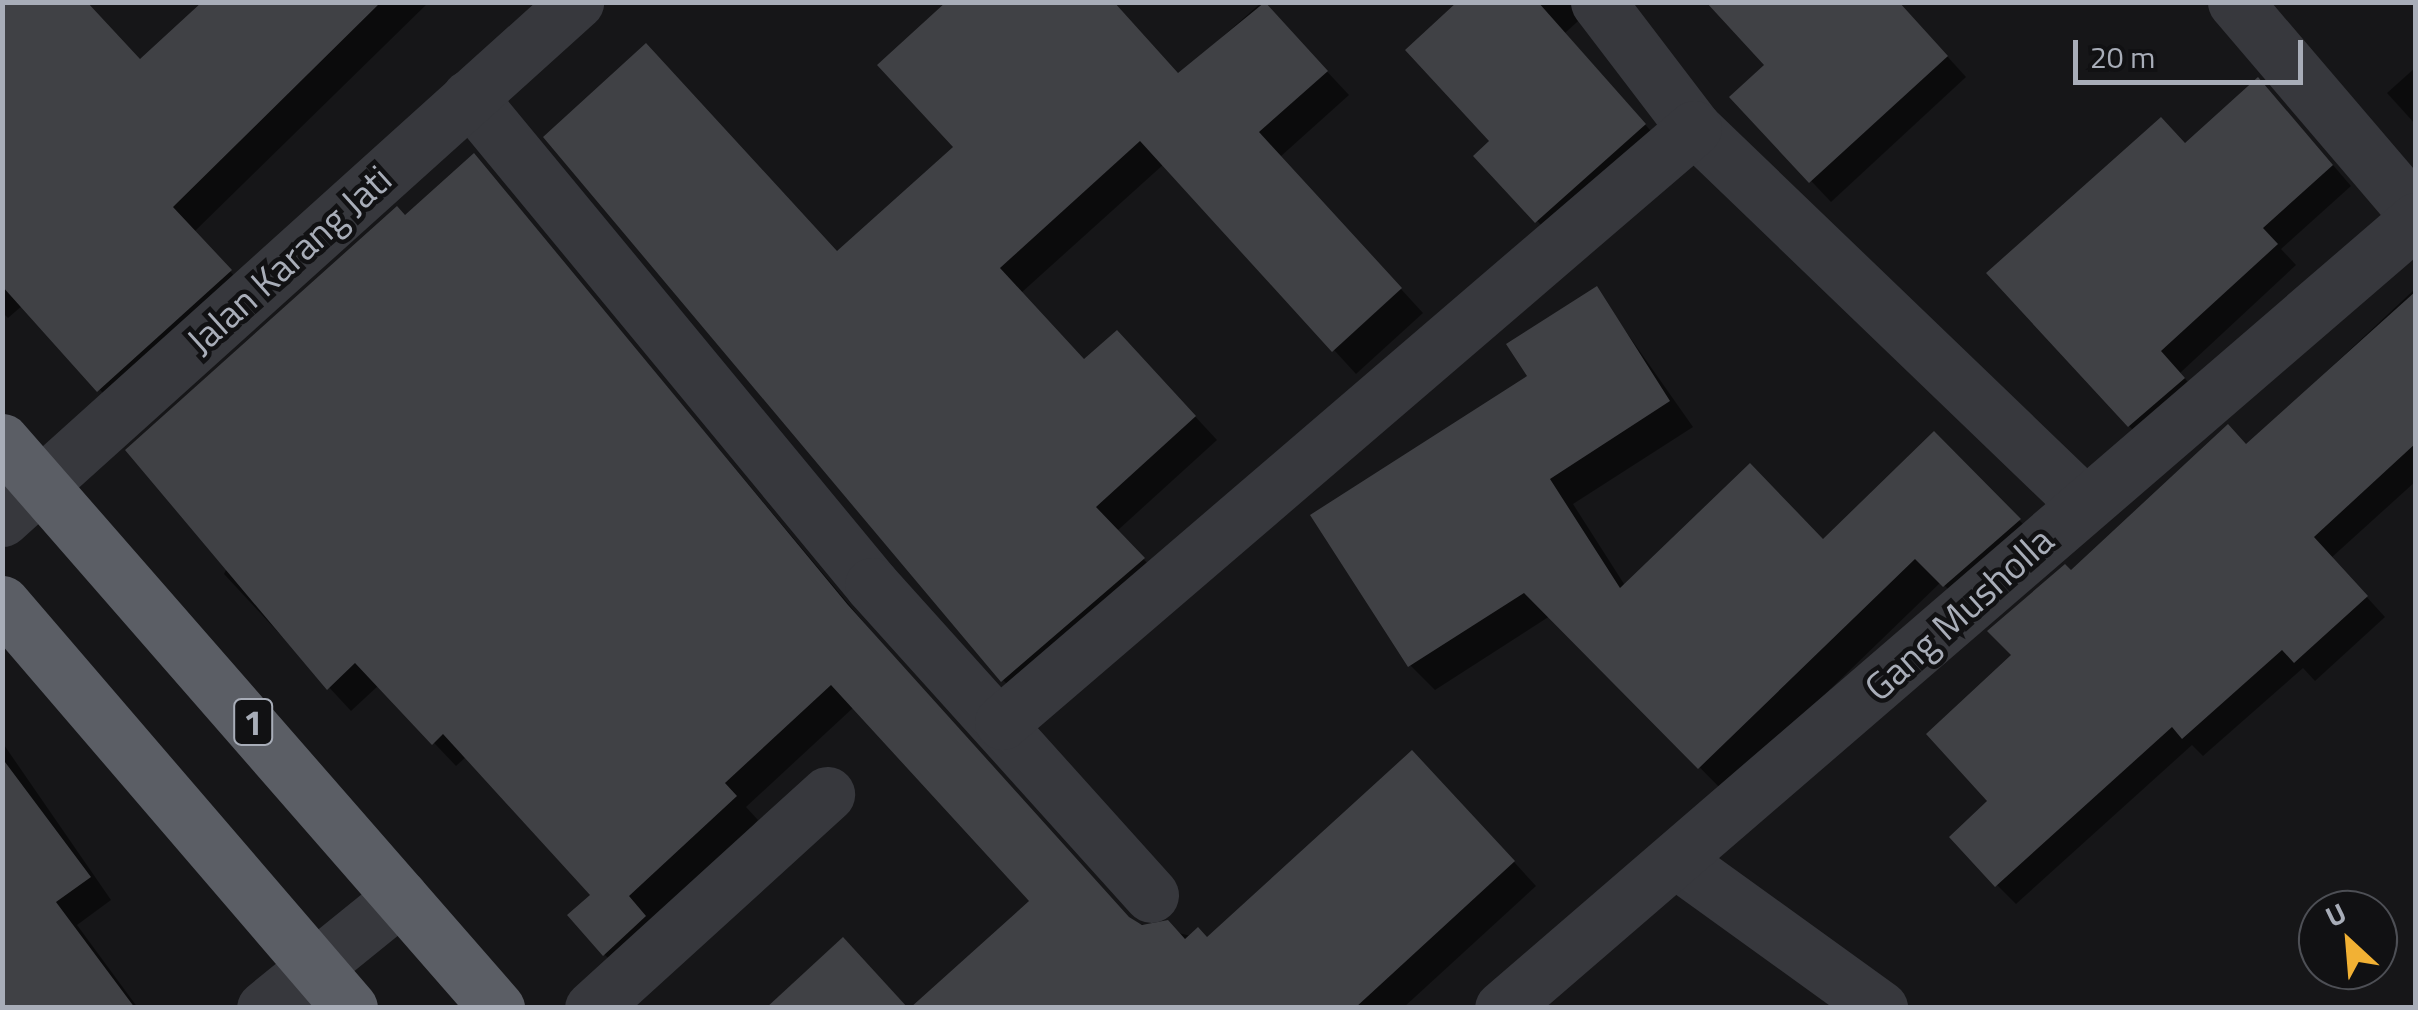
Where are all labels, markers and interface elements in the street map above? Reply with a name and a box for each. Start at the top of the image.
scale bar [2078,20,2308,82]
text: 20 m [2090,34,2155,80]
street label: Jalan Karang Jati [177,156,401,364]
street label: Gang Musholla [1855,518,2063,710]
road number: 1 [233,692,273,752]
north arrow [2298,890,2398,990]
text: U [2318,891,2353,938]

